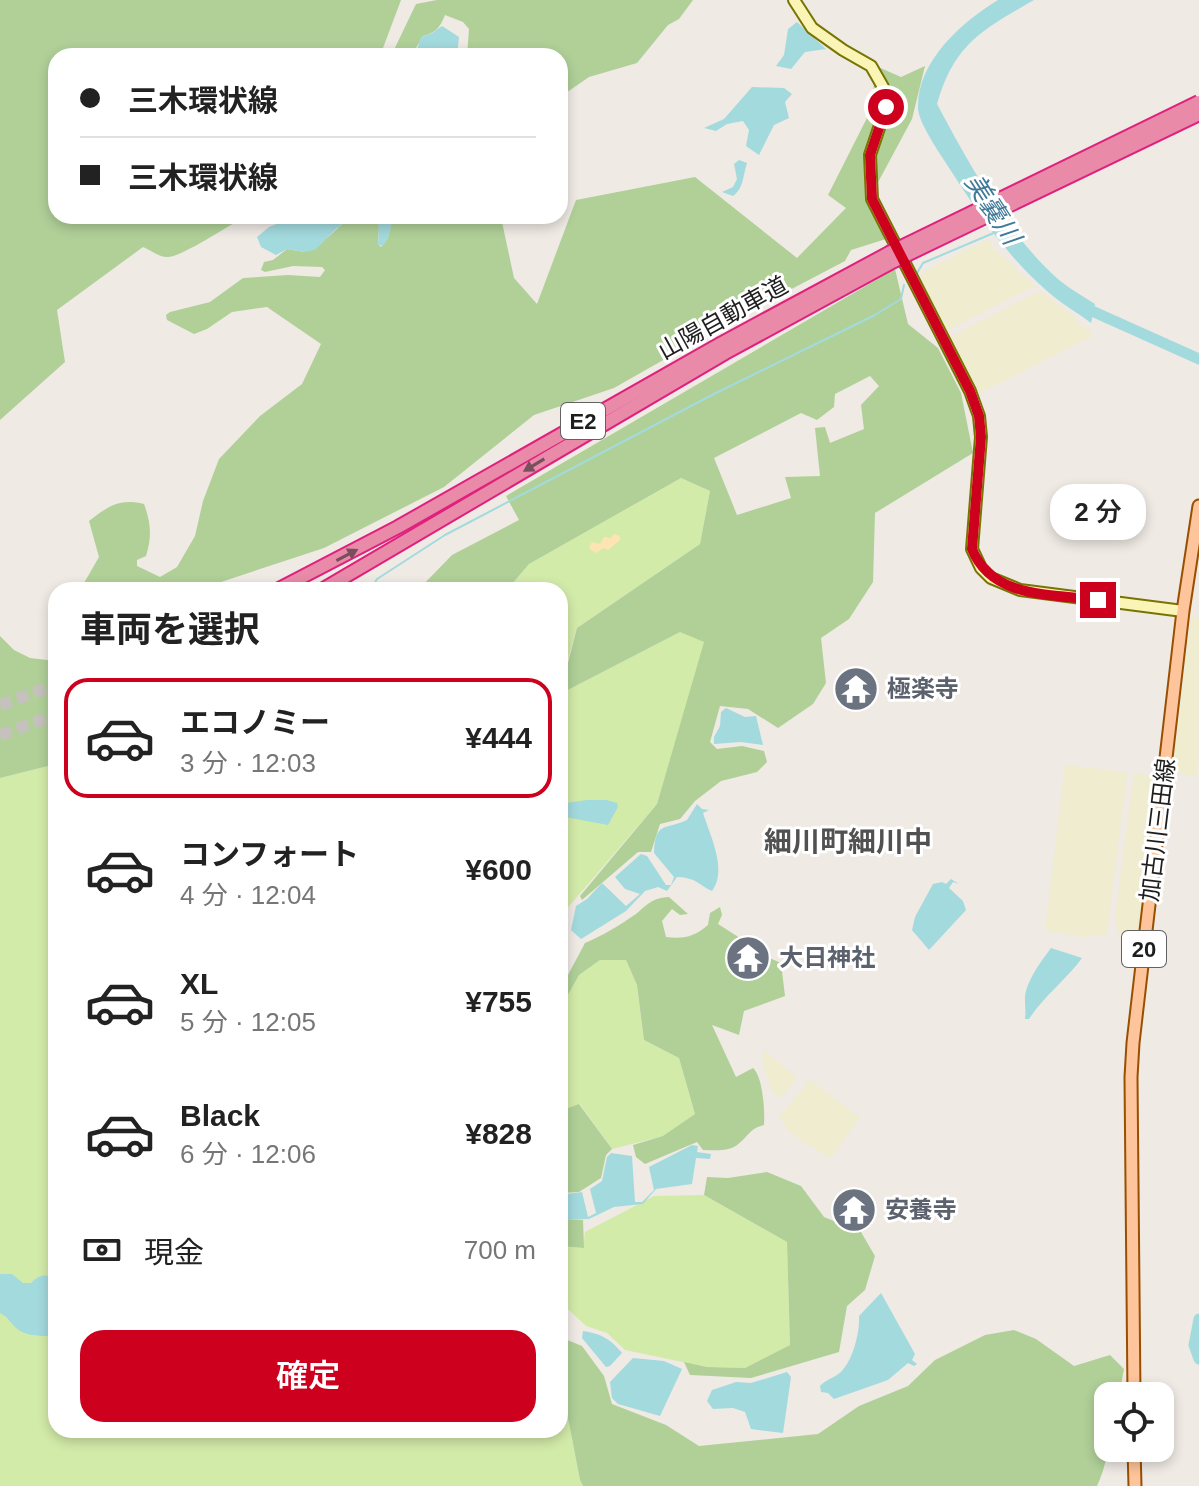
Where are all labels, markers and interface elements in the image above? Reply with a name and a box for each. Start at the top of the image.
text: 三木環状線 [128,84,278,117]
route start [868,89,904,125]
text: 三木環状線 [128,161,278,194]
water label: 美嚢川 [959,168,1028,252]
street label: 山陽自動車道 [653,271,792,364]
road number: E2 [561,403,605,439]
one-way arrow [523,457,545,471]
callout: 2 分 [1050,484,1146,540]
text: 2 分 [1074,497,1122,527]
one-way arrow [336,548,358,562]
route end [1080,582,1116,618]
text: 車両を選択 [80,609,260,650]
temple icon: 極楽寺 [832,665,880,713]
place label: 極楽寺 [887,675,959,702]
icon: car [84,702,156,774]
text: エコノミー [180,706,330,739]
text: ¥444 [465,721,532,754]
text: 3 分 · 12:03 [180,748,316,778]
street label: 加古川三田線 [1135,757,1180,903]
district label: 細川町細川中 [764,826,932,857]
icon: car [84,834,156,906]
text: コンフォート [180,838,359,871]
text: ¥600 [465,853,532,886]
text: 4 分 · 12:04 [180,880,316,910]
road number: 20 [1122,931,1166,967]
temple icon: 大日神社 [724,934,772,982]
place label: 大日神社 [779,944,875,971]
icon: car [84,966,156,1038]
text: XL [180,967,218,1000]
text: ¥755 [465,985,532,1018]
text: 5 分 · 12:05 [180,1007,316,1037]
icon: car [84,1098,156,1170]
text: Black [180,1099,260,1132]
text: ¥828 [465,1117,532,1150]
text: 6 分 · 12:06 [180,1139,316,1169]
temple icon: 安養寺 [830,1186,878,1234]
place label: 安養寺 [885,1196,957,1223]
icon: cash [80,1228,124,1272]
text: 700 m [464,1235,536,1265]
text: 現金 [144,1236,204,1269]
button: 確定 [80,1330,536,1422]
map controls [1094,1382,1174,1462]
button: locate [1094,1382,1174,1462]

